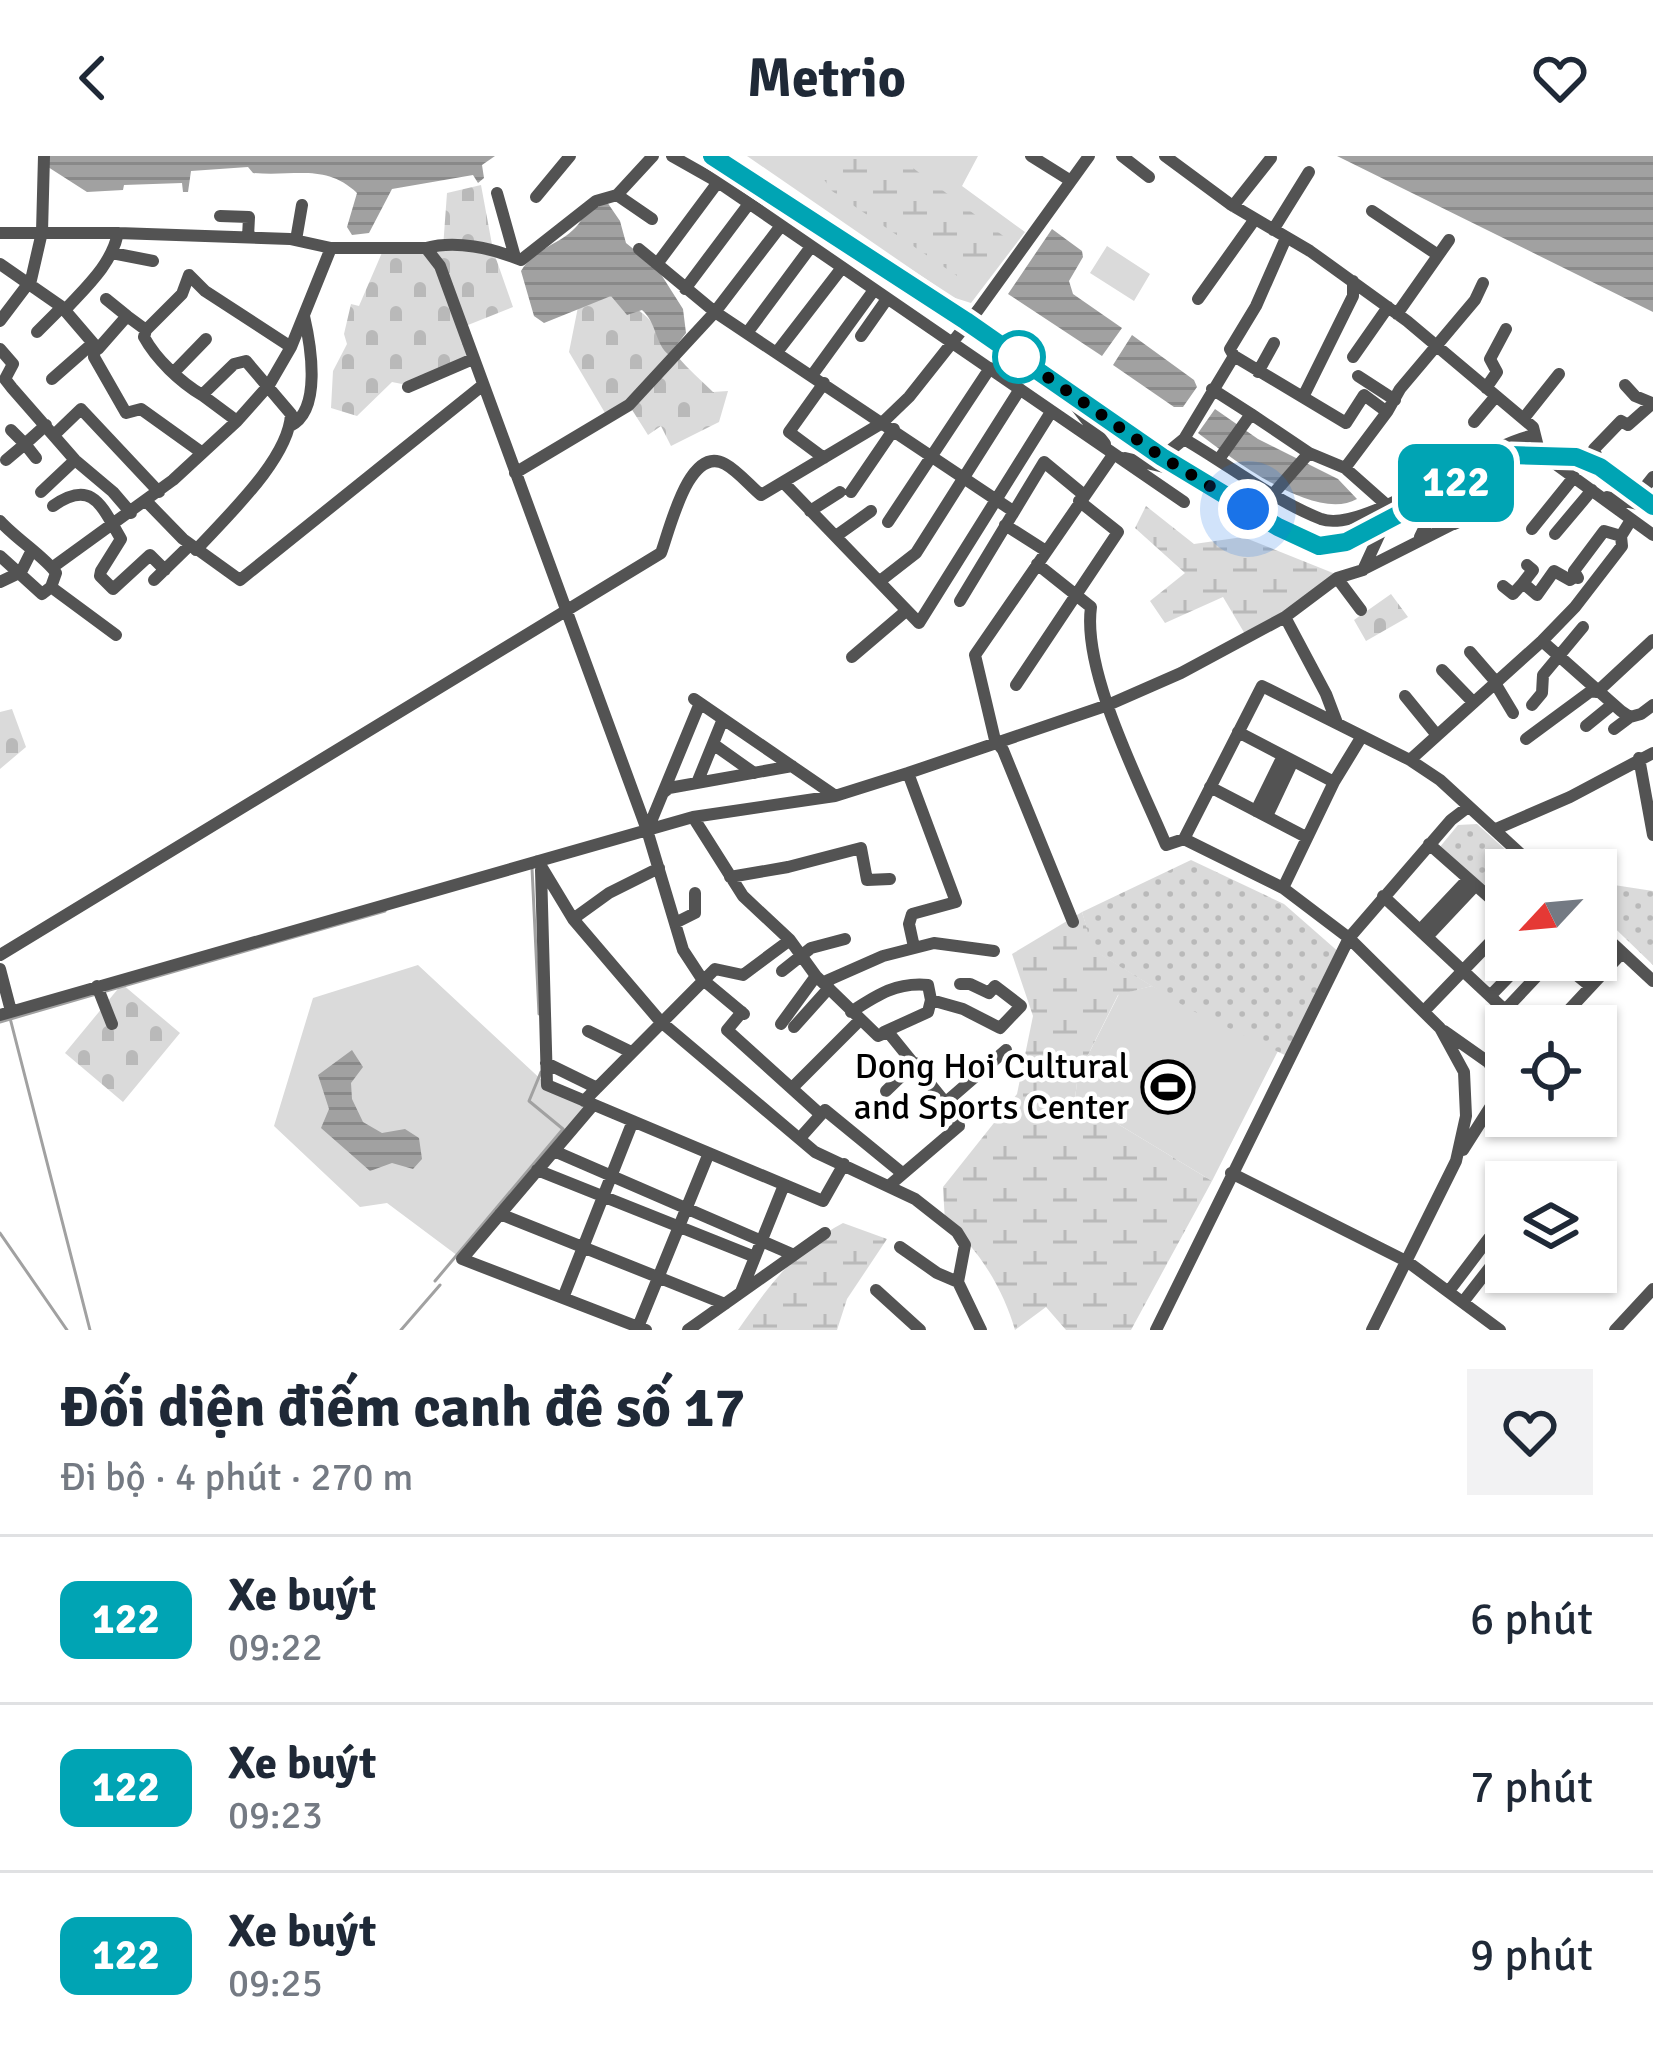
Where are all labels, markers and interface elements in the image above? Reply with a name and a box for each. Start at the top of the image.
icon: back [60,45,126,111]
text: Metrio [747,45,906,112]
icon: heart [1527,45,1593,111]
unlabelled marker [994,332,1044,382]
line badge: 122 [1387,444,1525,522]
text: 122 [1422,457,1490,508]
your location [1218,479,1278,539]
north arrow [1485,849,1617,981]
map controls [1485,849,1617,1293]
button: locate [1485,1005,1617,1137]
place label: Dong Hoi Cultural and Sports Center [853,1044,1130,1130]
sports icon: Dong Hoi Cultural and Sports Center [1140,1059,1196,1115]
button: layers [1485,1161,1617,1293]
button: heart [1467,1369,1593,1495]
text: Đối diện điếm canh đê số 17 [60,1372,745,1443]
text: Đi bộ · 4 phút · 270 m [60,1453,413,1501]
text: Xe buýt [228,1568,376,1623]
text: 6 phút [1470,1592,1593,1647]
text: 122 [92,1594,160,1645]
text: 09:22 [228,1623,323,1671]
text: Xe buýt [228,1736,376,1791]
text: 7 phút [1470,1760,1593,1815]
text: 122 [92,1762,160,1813]
text: 09:23 [228,1791,323,1839]
text: Xe buýt [228,1904,376,1959]
text: 9 phút [1470,1928,1593,1983]
text: 122 [92,1930,160,1981]
text: 09:25 [228,1959,323,2007]

